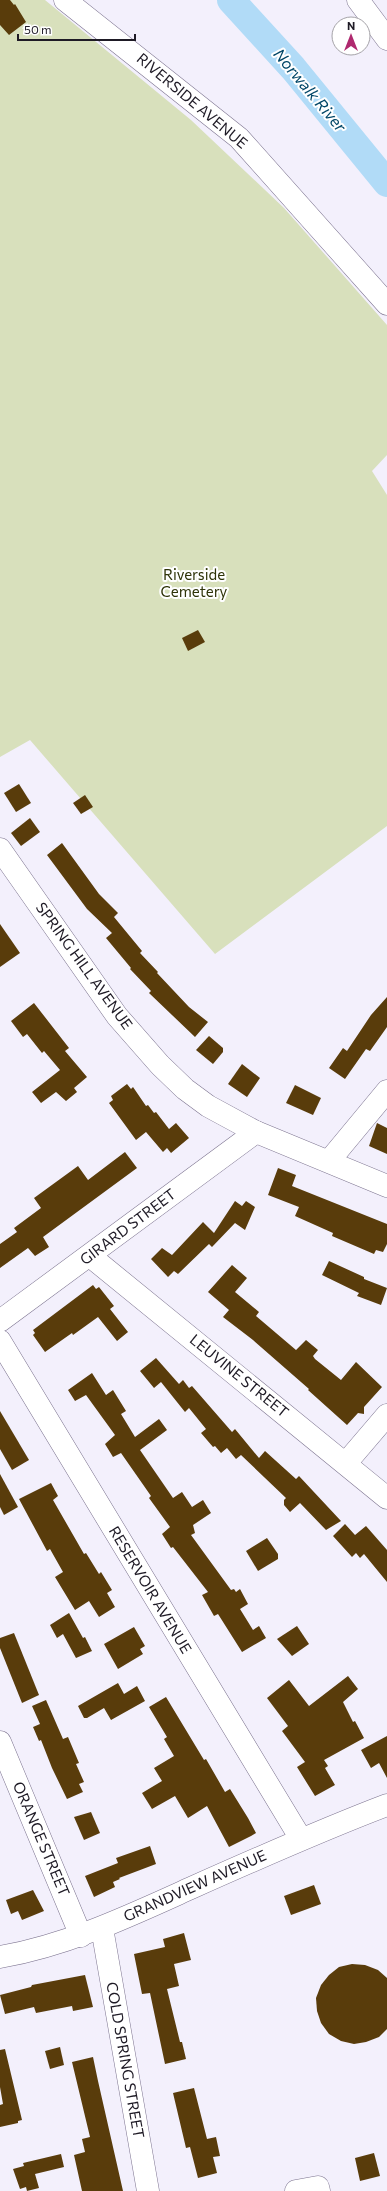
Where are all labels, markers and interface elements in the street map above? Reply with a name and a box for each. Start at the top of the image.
scale bar [18,16,135,42]
north arrow [331,16,371,56]
text: N [347,19,355,32]
text: 50 m [24,22,52,36]
water label: Norwalk River [270,44,351,136]
street label: RIVERSIDE AVENUE [134,49,252,152]
park label: Riverside Cemetery [161,565,228,600]
street label: SPRING HILL AVENUE [33,898,137,1033]
street label: GIRARD STREET [76,1184,179,1268]
street label: LEUVINE STREET [187,1330,293,1421]
street label: RESERVOIR AVENUE [106,1523,196,1657]
street label: ORANGE STREET [10,1779,74,1899]
street label: GRANDVIEW AVENUE [120,1845,269,1925]
street label: COLD SPRING STREET [103,1980,149,2140]

